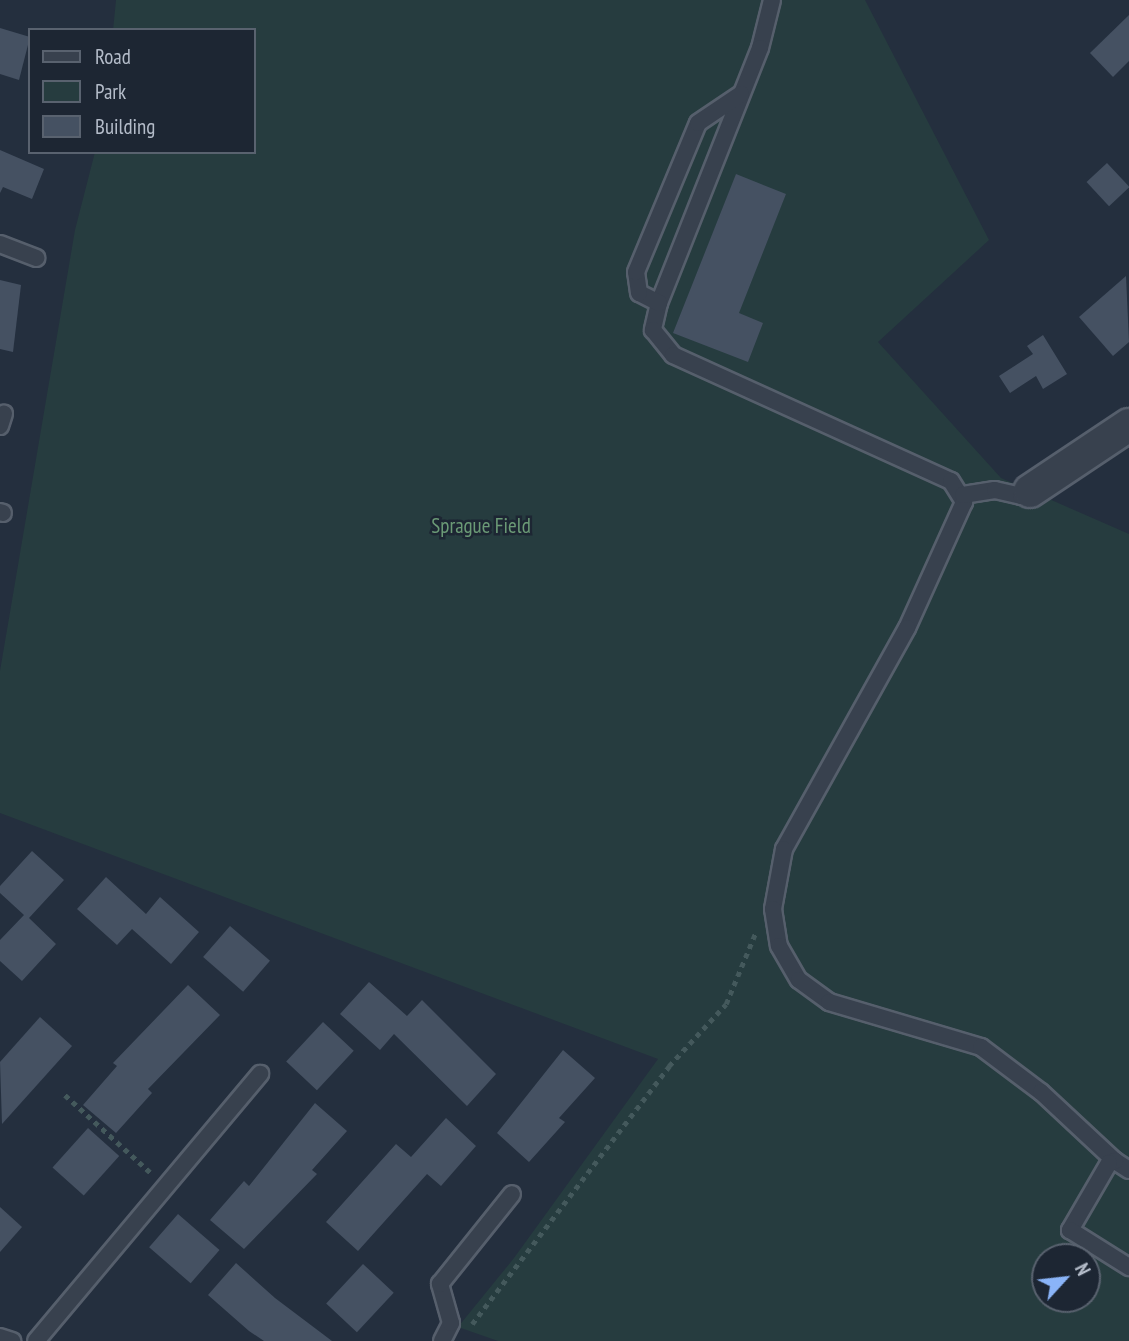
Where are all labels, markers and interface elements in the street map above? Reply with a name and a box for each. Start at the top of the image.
legend [28,28,256,154]
text: Road [95,43,131,70]
text: Park [95,78,126,105]
text: Building [95,113,155,140]
park label: Sprague Field [431,513,531,539]
north arrow [1031,1243,1101,1313]
text: N [1070,1259,1096,1279]

